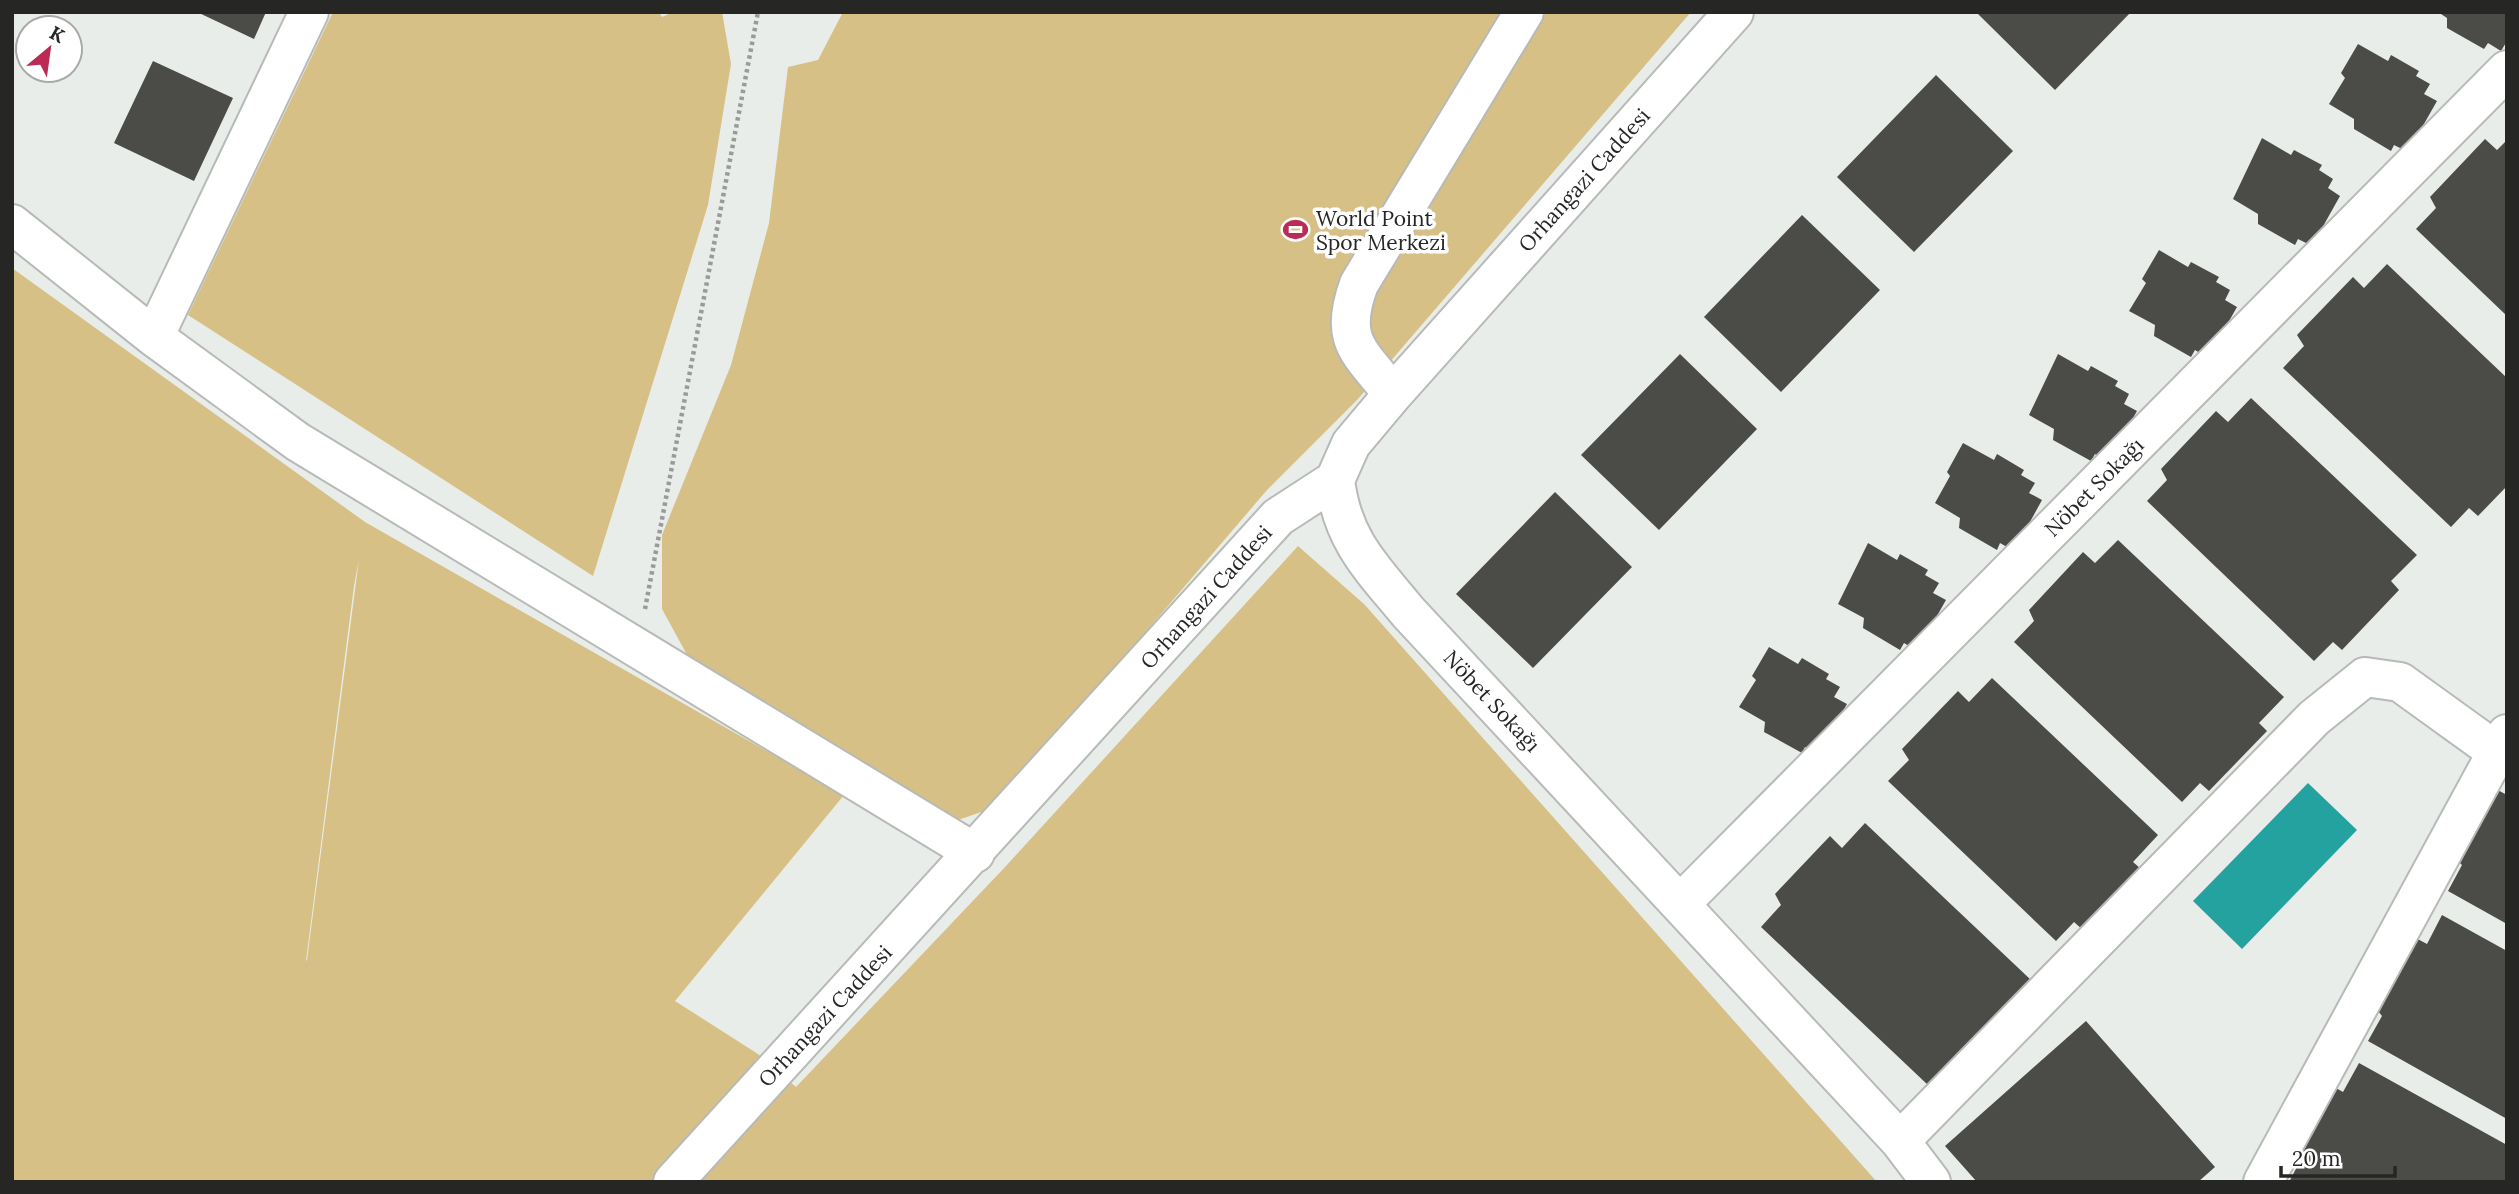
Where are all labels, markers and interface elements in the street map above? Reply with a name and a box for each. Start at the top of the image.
north arrow [14,14,84,84]
text: K [46,20,69,48]
street label: Orhangazi Caddesi [1512,102,1656,257]
place label: World Point Spor Merkezi [1316,205,1446,256]
sports icon: World Point Spor Merkezi [1282,216,1310,244]
street label: Nöbet Sokağı [2039,432,2149,542]
street label: Orhangazi Caddesi [1134,519,1278,674]
street label: Nöbet Sokağı [1438,644,1546,758]
street label: Orhangazi Caddesi [752,939,898,1093]
scale bar [2281,1134,2395,1178]
text: 20 m [2292,1145,2341,1172]

